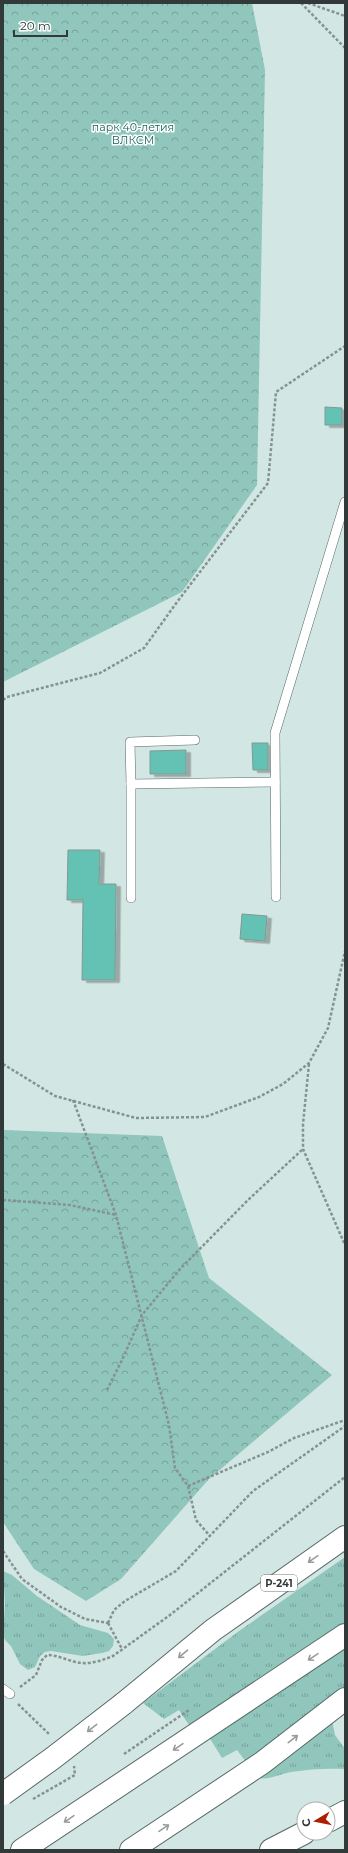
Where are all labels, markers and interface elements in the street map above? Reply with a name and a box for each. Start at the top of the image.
scale bar [14,12,67,38]
text: 20 m [20,18,51,33]
park label: парк 40-летия ВЛКСМ [92,120,174,147]
one-way arrow [308,1555,319,1563]
road number: Р-241 [261,1575,297,1591]
one-way arrow [177,1650,188,1659]
one-way arrow [307,1653,318,1661]
one-way arrow [87,1724,98,1732]
one-way arrow [288,1735,299,1743]
one-way arrow [172,1743,184,1751]
north arrow [296,1801,336,1841]
one-way arrow [64,1814,75,1823]
text: С [299,1818,314,1828]
one-way arrow [158,1824,169,1833]

